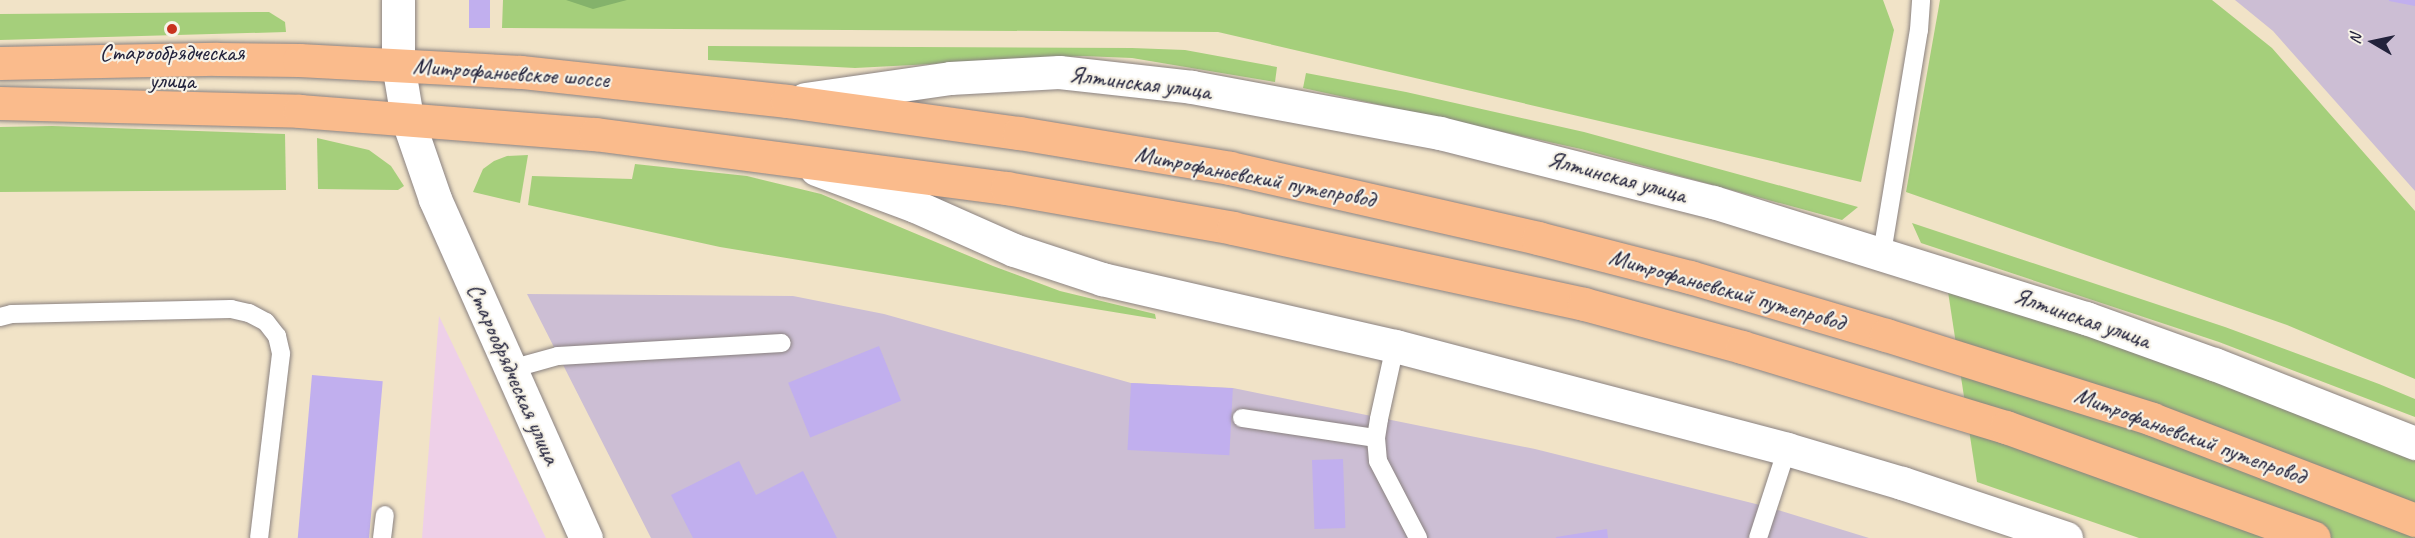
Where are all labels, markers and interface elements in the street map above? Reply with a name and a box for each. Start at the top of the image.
north arrow [2343,12,2403,72]
marker: Старообрядческая улица [165,22,179,36]
text: N [2345,33,2366,46]
place label: Старообрядческая улица [100,39,244,95]
street label: Митрофаньевское шоссе [411,52,611,94]
street label: Ялтинская улица [1068,60,1212,106]
street label: Митрофаньевский путепровод [1133,140,1377,214]
street label: Ялтинская улица [1545,145,1689,209]
street label: Митрофаньевский путепровод [1606,243,1848,337]
street label: Старообрядческая улица [460,278,566,470]
street label: Ялтинская улица [2010,281,2154,355]
street label: Митрофаньевский путепровод [2070,381,2310,491]

